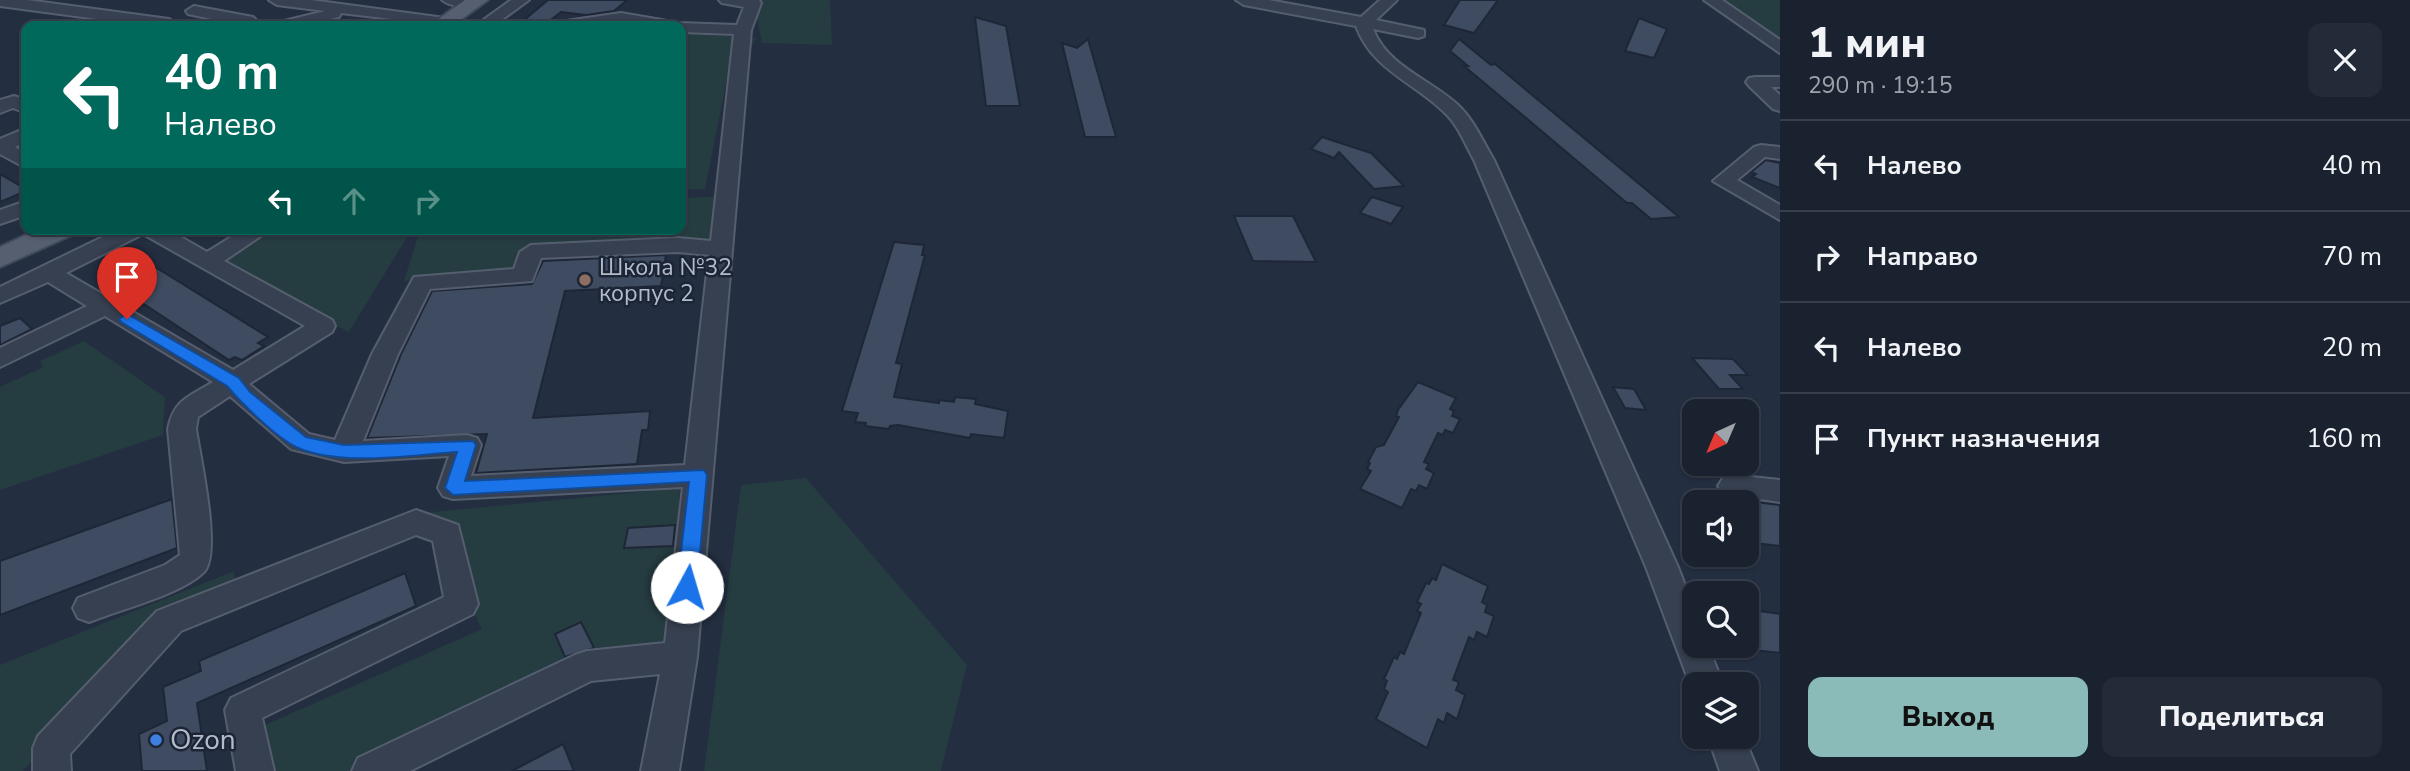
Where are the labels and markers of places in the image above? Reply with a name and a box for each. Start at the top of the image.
pin [97,247,157,319]
place label: Школа №32 корпус 2 [599,252,732,309]
marker: Школа №32 корпус 2 [577,272,593,288]
place label: Ozon [170,721,236,759]
marker: Ozon [148,732,164,748]

